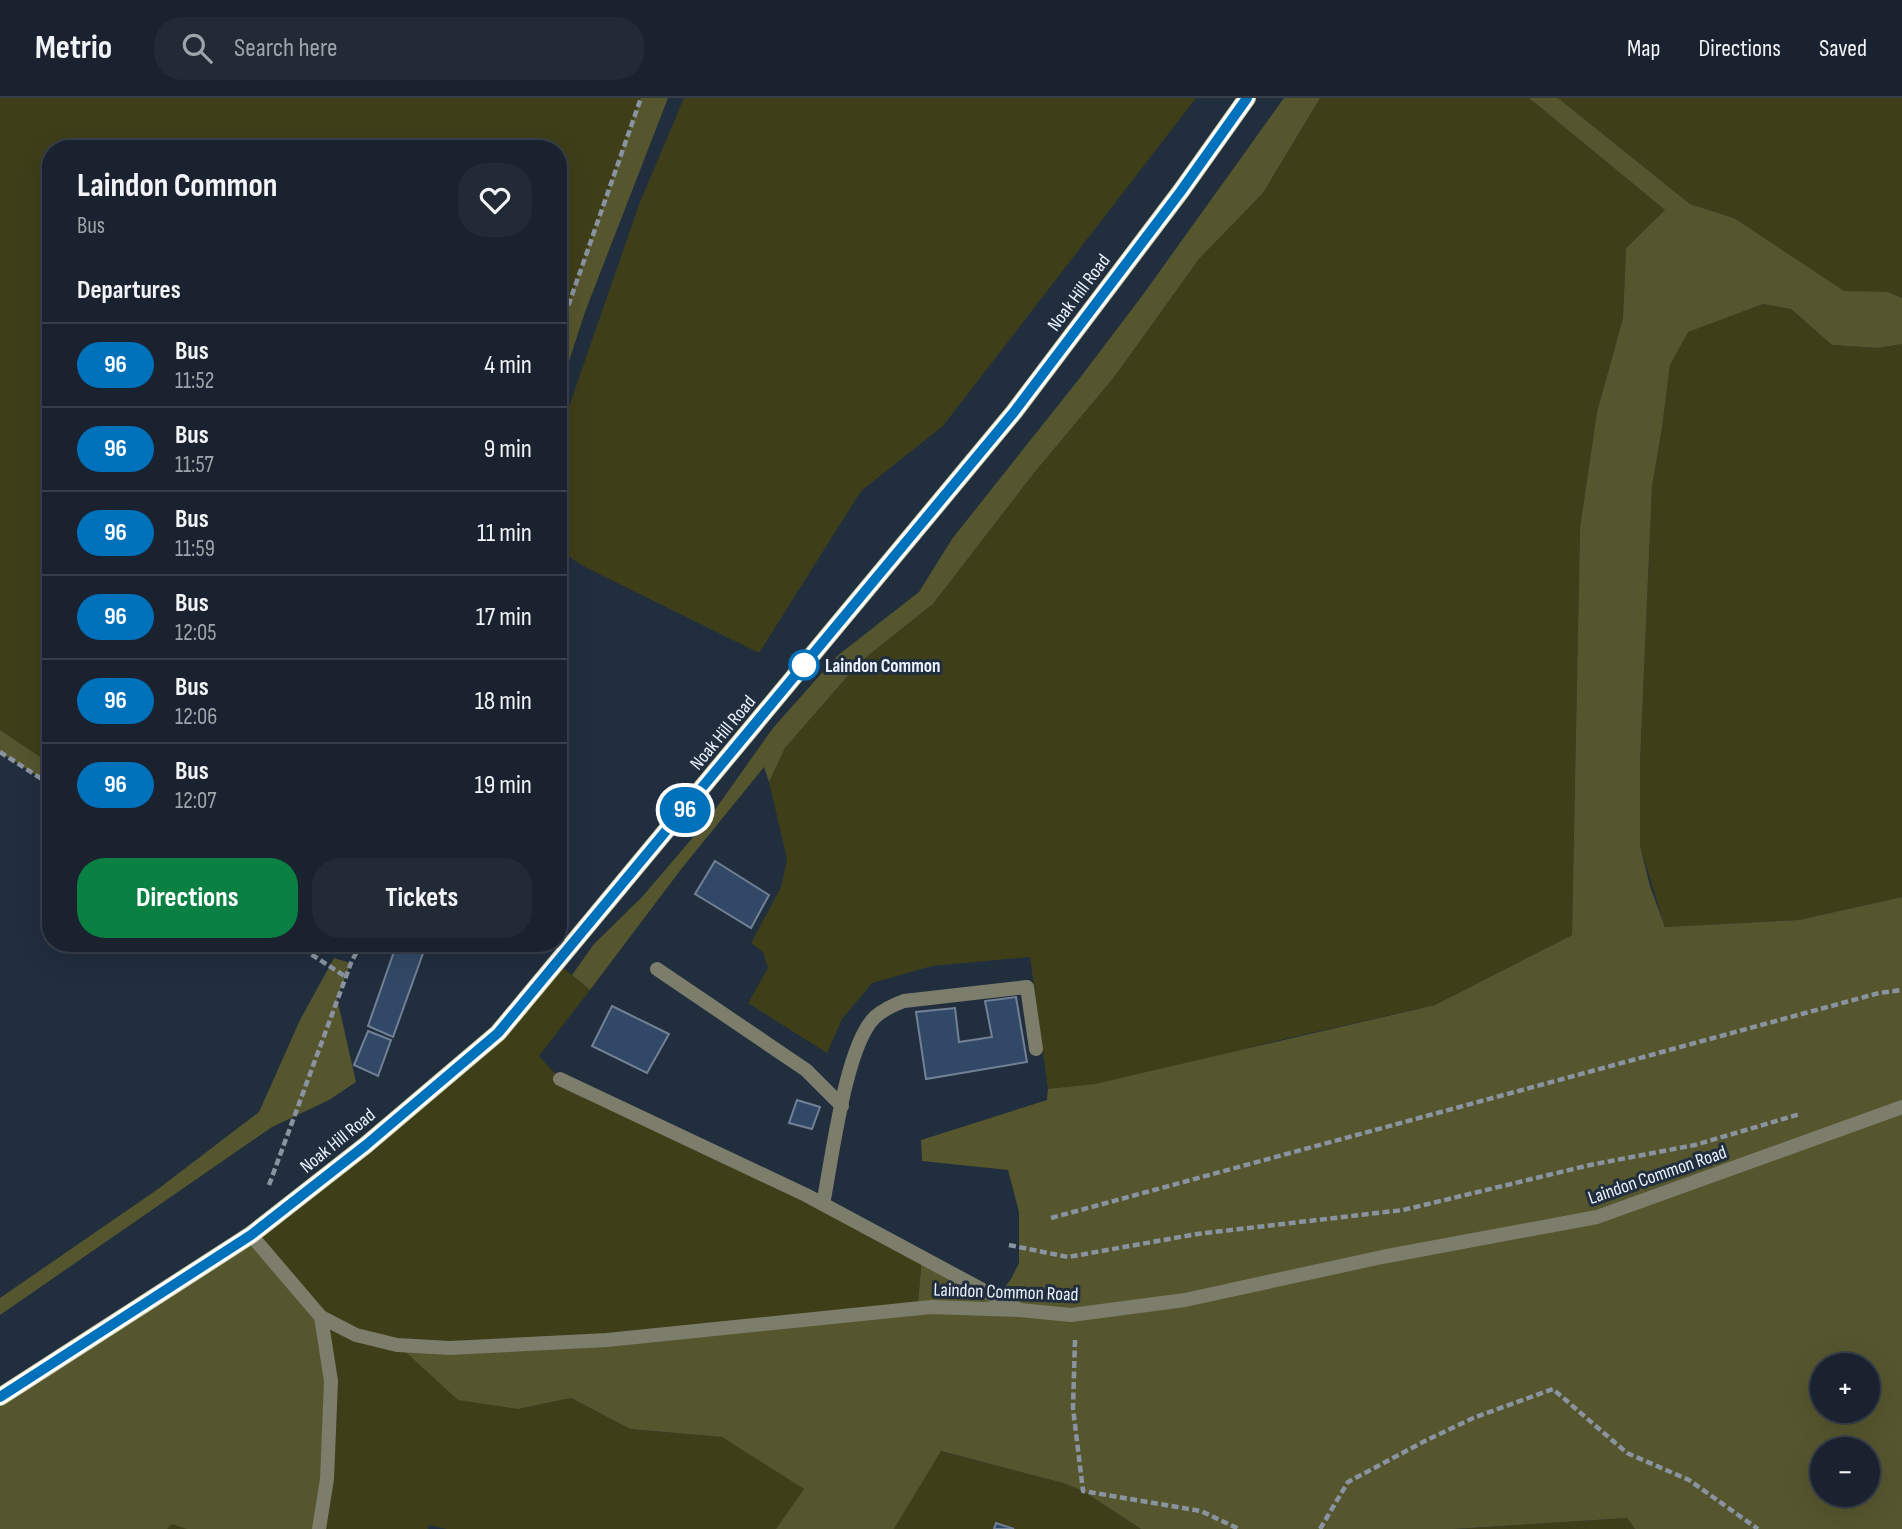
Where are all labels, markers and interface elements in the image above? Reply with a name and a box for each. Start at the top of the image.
search box [154,17,644,80]
text: Metrio [35,28,112,68]
icon: search [178,29,216,67]
text: Search here [234,33,337,64]
text: Map [1627,34,1660,63]
text: Directions [1698,34,1781,63]
text: Saved [1819,34,1867,63]
button: heart [458,163,532,237]
text: Laindon Common [77,166,278,206]
text: Bus [77,212,105,240]
street label: Noak Hill Road [1043,250,1115,336]
text: Departures [77,275,181,306]
text: Bus [175,336,209,367]
text: 96 [104,350,127,379]
text: 4 min [484,350,532,381]
text: 11:52 [175,367,214,395]
text: Bus [175,420,209,451]
text: 96 [104,434,127,463]
text: 9 min [484,434,532,465]
text: 11:57 [175,451,214,479]
text: Bus [175,504,209,535]
text: 96 [104,518,127,547]
text: 11 min [477,518,532,549]
text: 11:59 [175,535,215,563]
text: Bus [175,588,209,619]
text: 96 [104,602,127,631]
text: 17 min [476,602,532,633]
text: 12:05 [175,619,217,647]
marker: Laindon Common [789,650,819,680]
place label: Laindon Common [825,655,940,678]
text: Bus [175,672,209,703]
text: 96 [104,686,127,715]
text: 18 min [475,686,532,717]
street label: Noak Hill Road [685,691,761,775]
text: 12:06 [175,703,217,731]
text: Bus [175,756,209,787]
text: 96 [104,770,127,799]
text: 19 min [475,770,532,801]
text: 12:07 [175,787,217,815]
line badge: 96 [654,787,716,833]
text: 96 [674,795,696,824]
button: Directions [77,858,298,938]
button: Tickets [312,858,532,938]
street label: Noak Hill Road [296,1104,380,1178]
street label: Laindon Common Road [1585,1141,1730,1210]
street label: Laindon Common Road [933,1278,1079,1307]
map controls [1810,1353,1880,1507]
button: + [1810,1353,1880,1423]
button: − [1810,1437,1880,1507]

